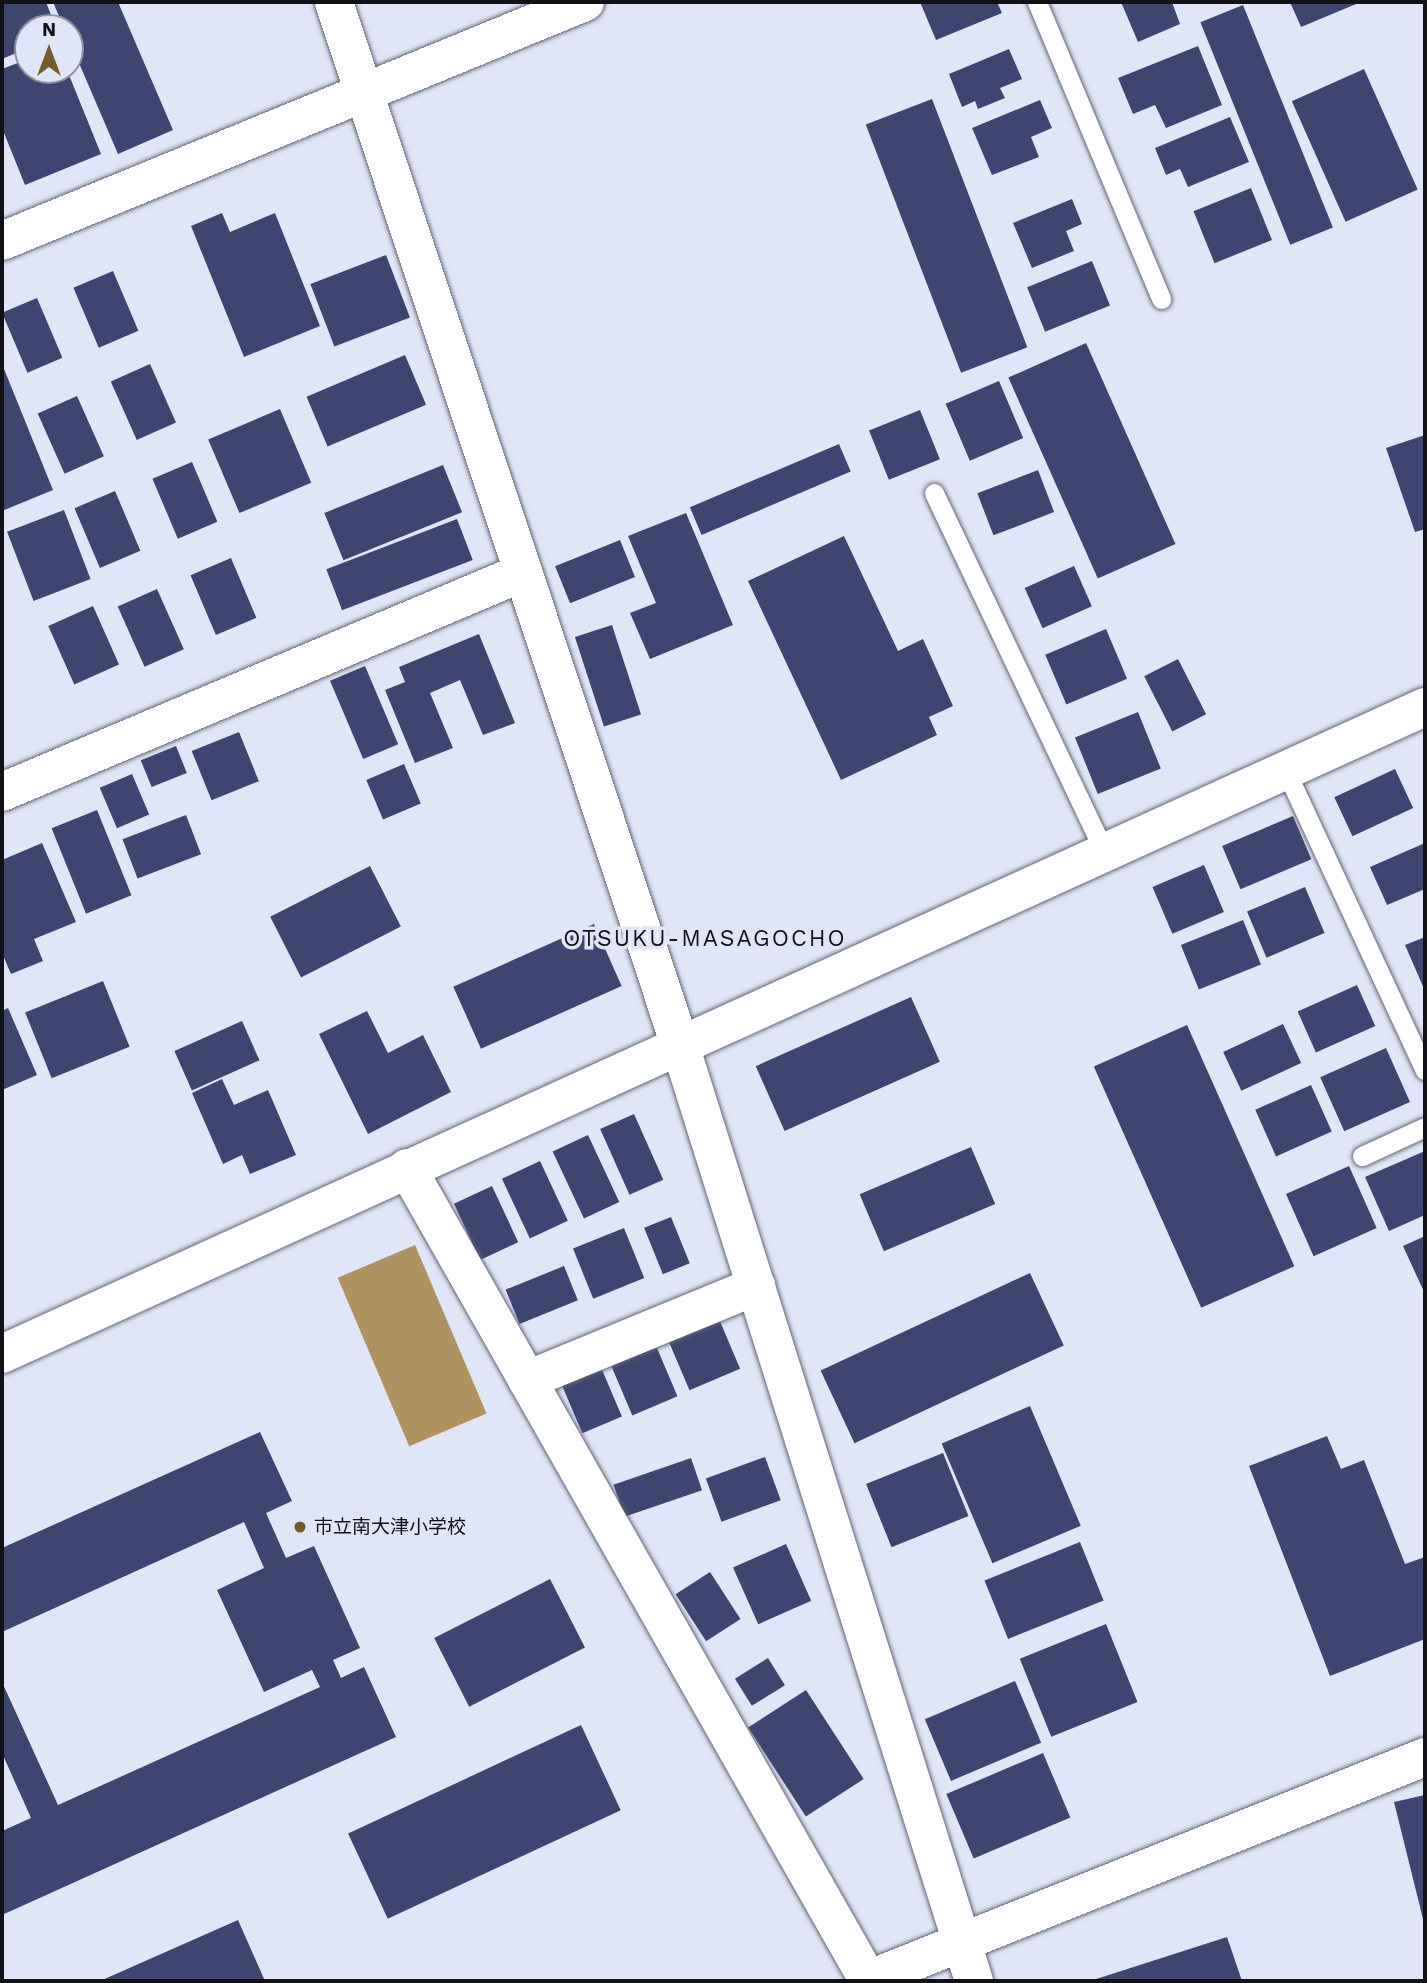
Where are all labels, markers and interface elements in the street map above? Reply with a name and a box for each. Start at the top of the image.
north arrow [14,14,84,84]
text: N [42,18,56,41]
district label: OTSUKU-MASAGOCHO [565,925,845,953]
place label: 市立南大津小学校 [314,1516,466,1538]
marker: 市立南大津小学校 [292,1519,308,1535]

